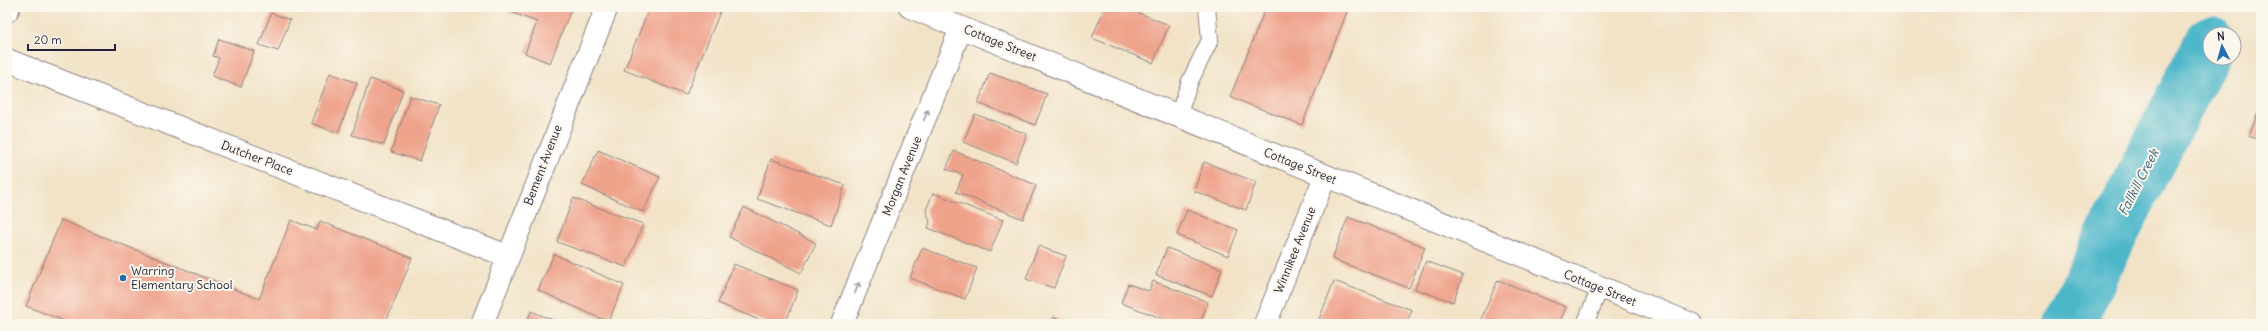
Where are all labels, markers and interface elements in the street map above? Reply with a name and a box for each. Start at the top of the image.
street label: Cottage Street [962,21,1039,64]
scale bar [28,26,115,52]
north arrow [2202,26,2242,66]
text: N [2216,29,2225,43]
text: 20 m [34,32,62,47]
one-way arrow [923,110,930,122]
street label: Bement Avenue [520,122,565,207]
street label: Morgan Avenue [879,134,924,218]
street label: Dutcher Place [219,137,295,178]
street label: Cottage Street [1262,144,1339,187]
water label: Fallkill Creek [2114,145,2163,218]
street label: Winnikee Avenue [1270,204,1319,295]
place label: Warring Elementary School [131,263,232,292]
street label: Cottage Street [1562,266,1639,309]
marker: Warring Elementary School [118,273,128,283]
one-way arrow [854,282,861,294]

